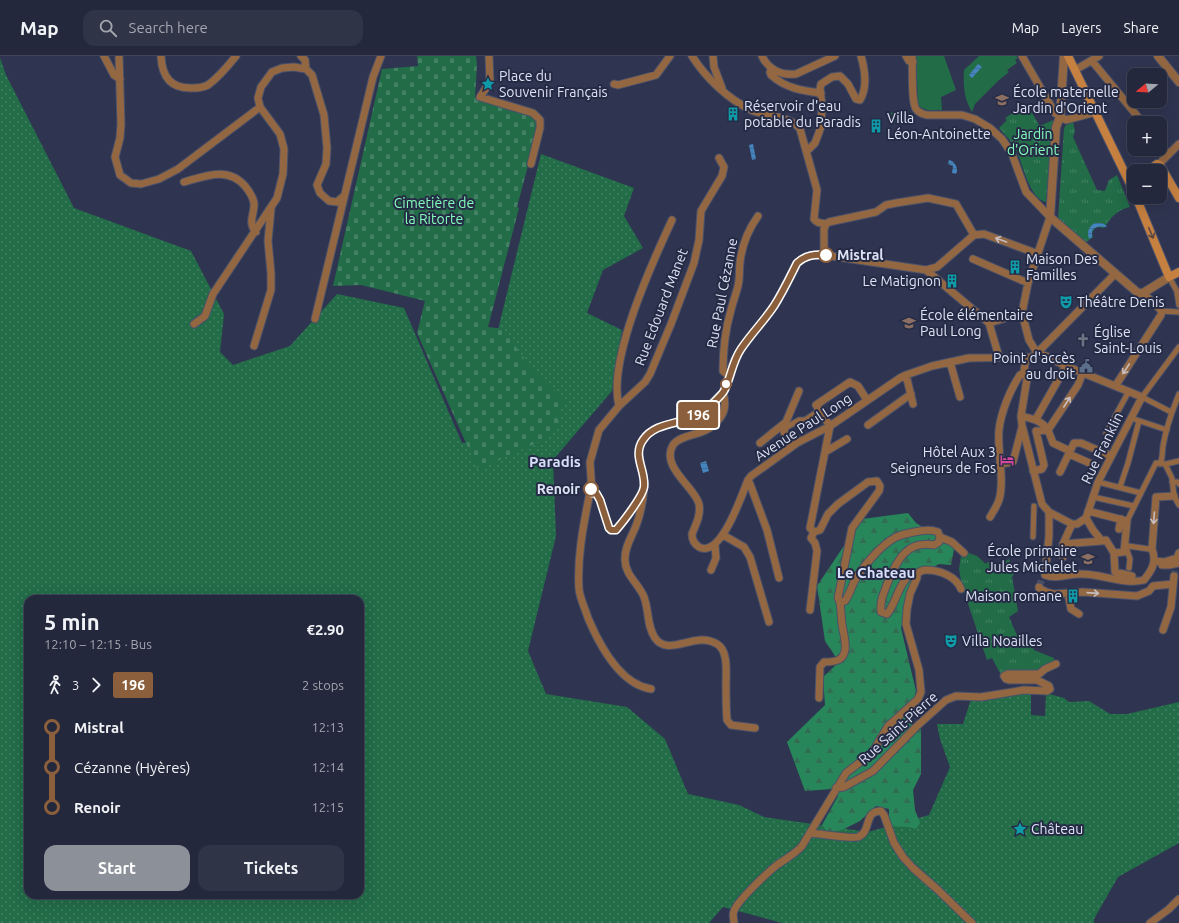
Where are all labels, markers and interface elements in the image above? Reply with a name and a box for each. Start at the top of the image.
search box [83,10,363,46]
text: Map [20,17,59,39]
icon: search [97,17,119,39]
text: Search here [129,19,208,36]
text: Map [1012,20,1039,36]
text: Layers [1061,20,1101,36]
text: Share [1123,20,1159,36]
place label: Place du Souvenir Français [499,68,608,100]
north arrow [1127,68,1167,108]
map controls [1127,68,1167,204]
place icon: Place du Souvenir Français [480,76,496,92]
place label: École maternelle Jardin d'Orient [1013,83,1119,116]
school or university icon: École maternelle Jardin d'Orient [994,92,1010,108]
place label: Réservoir d'eau potable du Paradis [744,98,861,130]
building icon: Réservoir d'eau potable du Paradis [725,106,741,122]
place label: Villa Léon-Antoinette [887,110,991,142]
button: + [1127,116,1167,156]
building icon: Villa Léon-Antoinette [868,118,884,134]
park label: Jardin d'Orient [1007,126,1060,158]
button: − [1127,164,1167,204]
park label: Cimetière de la Ritorte [394,195,474,227]
one-way arrow [1148,226,1155,238]
one-way arrow [995,236,1008,243]
street label: Rue Paul Cézanne [704,237,740,349]
street label: Rue Edouard Manet [631,246,691,368]
marker: Mistral [818,247,834,263]
place label: Mistral [837,247,883,263]
place label: Maison Des Familles [1026,251,1098,283]
building icon: Maison Des Familles [1007,259,1023,275]
place label: Le Matignon [862,273,941,289]
building icon: Le Matignon [944,273,960,289]
theatre icon: Théâtre Denis [1058,294,1074,310]
place label: Théâtre Denis [1077,294,1165,310]
place label: École élémentaire Paul Long [920,306,1033,339]
school or university icon: École élémentaire Paul Long [901,315,917,331]
place label: Église Saint-Louis [1094,323,1162,356]
church icon: Église Saint-Louis [1075,332,1091,348]
place label: Point d'accès au droit [993,350,1075,382]
public building icon: Point d'accès au droit [1078,358,1094,374]
one-way arrow [1122,364,1130,375]
unlabelled marker [720,378,732,390]
street label: Avenue Paul Long [752,390,854,464]
one-way arrow [1063,397,1071,408]
line badge: 196 [675,402,721,428]
text: 196 [686,407,710,423]
street label: Rue Franklin [1078,410,1126,486]
place label: Hôtel Aux 3 Seigneurs de Fos [890,444,996,476]
hotel icon: Hôtel Aux 3 Seigneurs de Fos [999,452,1015,468]
district label: Paradis [529,453,581,470]
place label: Renoir [537,481,580,497]
marker: Renoir [583,481,599,497]
one-way arrow [1151,511,1158,524]
place label: École primaire Jules Michelet [987,542,1077,575]
school or university icon: École primaire Jules Michelet [1080,551,1096,567]
district label: Le Chateau [837,564,915,581]
place label: Maison romane [965,588,1062,604]
building icon: Maison romane [1065,588,1081,604]
one-way arrow [1086,589,1099,596]
text: 5 min [44,609,100,634]
text: €2.90 [306,621,344,638]
theatre icon: Villa Noailles [943,633,959,649]
place label: Villa Noailles [962,633,1042,649]
text: 12:10 – 12:15 · Bus [44,637,152,651]
icon: walk [44,674,66,696]
icon: forward [85,674,107,696]
text: 196 [121,677,145,693]
text: 3 [72,678,79,692]
text: 2 stops [302,678,344,692]
street label: Rue Saint-Pierre [855,688,941,768]
text: Mistral [74,719,124,736]
text: 12:13 [311,720,344,734]
text: Cézanne (Hyères) [74,759,191,776]
text: 12:14 [311,760,344,774]
text: Renoir [74,799,120,816]
text: 12:15 [311,800,344,814]
place icon: Château [1012,821,1028,837]
place label: Château [1031,821,1083,837]
button: Start [44,845,190,891]
button: Tickets [198,845,344,891]

